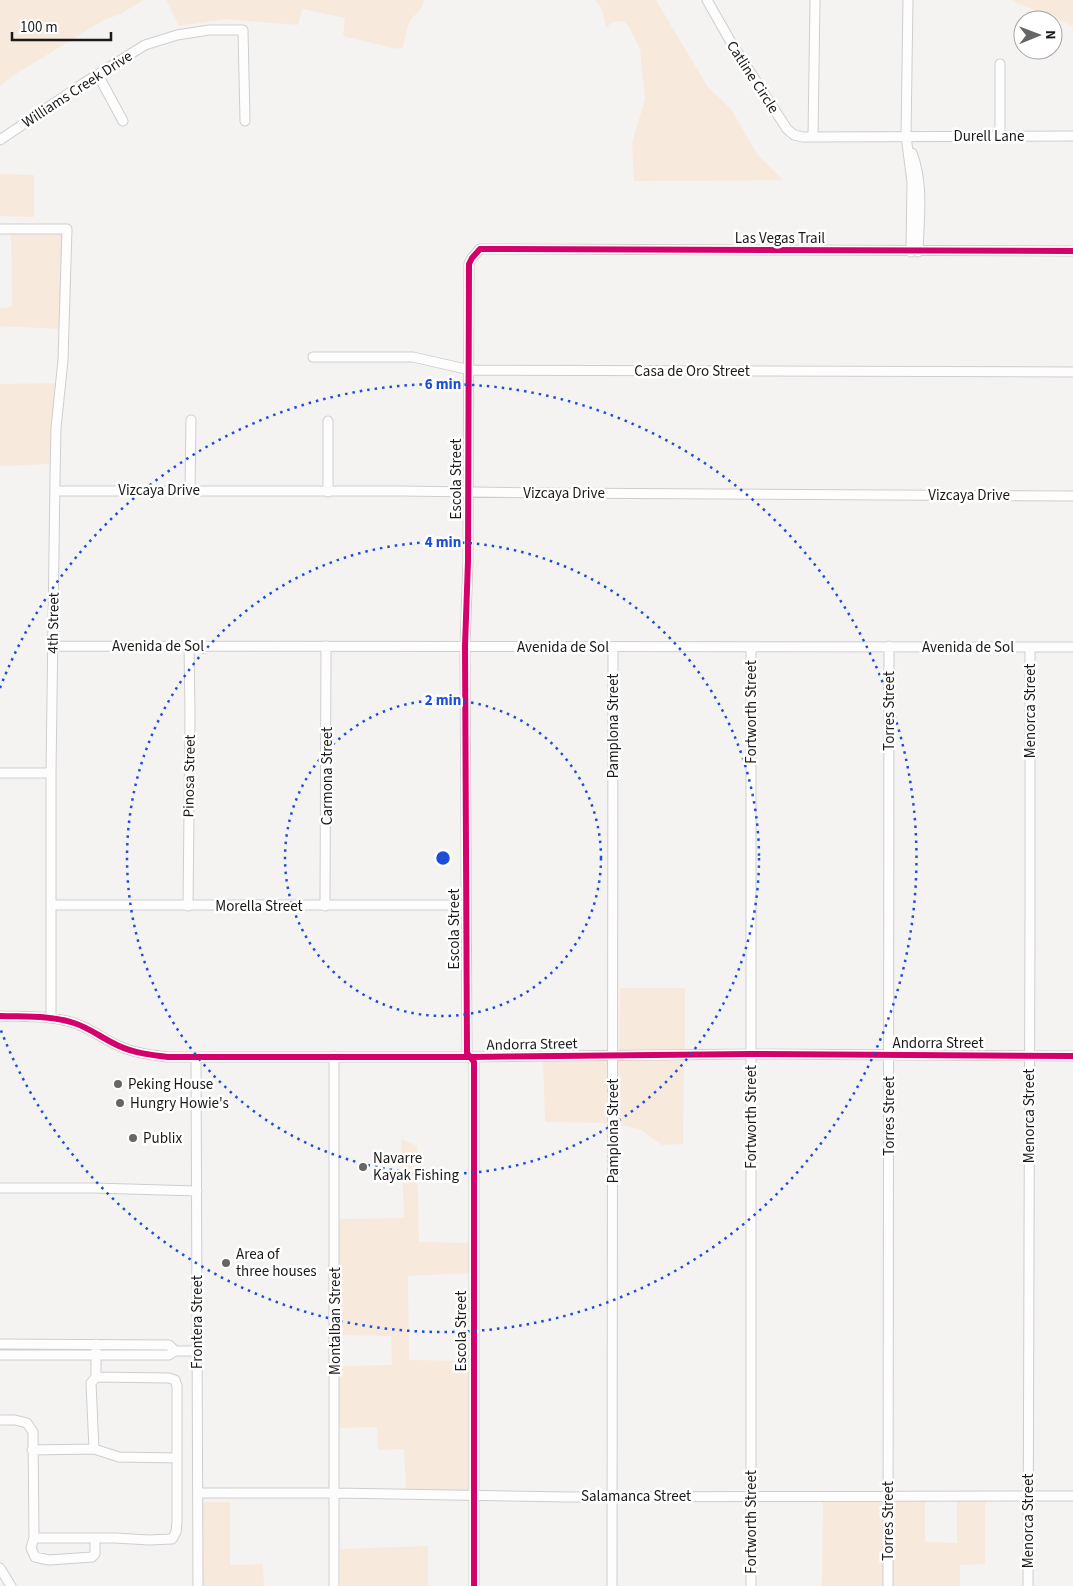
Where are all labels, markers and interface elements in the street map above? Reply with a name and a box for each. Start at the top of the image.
scale bar [12,10,111,42]
north arrow [1013,10,1063,60]
text: 100 m [20,17,58,38]
text: N [1040,30,1060,40]
street label: Catline Circle [721,37,784,118]
street label: Williams Creek Drive [18,46,136,133]
street label: Durell Lane [953,126,1025,147]
street label: Las Vegas Trail [735,228,825,249]
street label: Casa de Oro Street [634,361,750,382]
text: 6 min [425,374,461,395]
street label: Escola Street [446,439,467,519]
street label: Vizcaya Drive [118,480,200,501]
street label: Vizcaya Drive [523,483,605,504]
street label: Vizcaya Drive [928,485,1010,506]
text: 4 min [425,532,461,553]
street label: 4th Street [42,592,65,654]
street label: Avenida de Sol [112,636,204,657]
street label: Avenida de Sol [517,637,609,658]
street label: Avenida de Sol [922,637,1014,658]
street label: Fortworth Street [741,660,762,764]
street label: Menorca Street [1020,664,1041,758]
street label: Torres Street [879,671,900,751]
street label: Pamplona Street [603,674,624,778]
text: 2 min [425,690,461,711]
street label: Carmona Street [317,727,338,825]
street label: Pinosa Street [178,734,201,818]
centre of rings [434,849,452,867]
street label: Escola Street [444,889,465,969]
street label: Morella Street [215,896,303,917]
street label: Andorra Street [486,1033,578,1056]
street label: Andorra Street [892,1033,984,1054]
street label: Fortworth Street [741,1065,762,1169]
street label: Menorca Street [1019,1069,1040,1163]
place label: Peking House [128,1074,213,1095]
street label: Torres Street [879,1076,900,1156]
marker: Peking House [112,1078,124,1090]
street label: Pamplona Street [603,1079,624,1183]
place label: Hungry Howie's [130,1093,229,1114]
marker: Hungry Howie's [114,1097,126,1109]
place label: Publix [143,1128,182,1149]
marker: Publix [127,1132,139,1144]
place label: Navarre Kayak Fishing [373,1148,459,1186]
marker: Navarre Kayak Fishing [357,1161,369,1173]
place label: Area of three houses [236,1244,317,1282]
marker: Area of three houses [220,1257,232,1269]
street label: Montalban Street [325,1267,346,1375]
street label: Frontera Street [187,1275,208,1369]
street label: Escola Street [451,1291,472,1371]
street label: Fortworth Street [741,1470,762,1574]
street label: Menorca Street [1018,1474,1039,1568]
street label: Torres Street [878,1481,899,1561]
street label: Salamanca Street [581,1486,691,1507]

